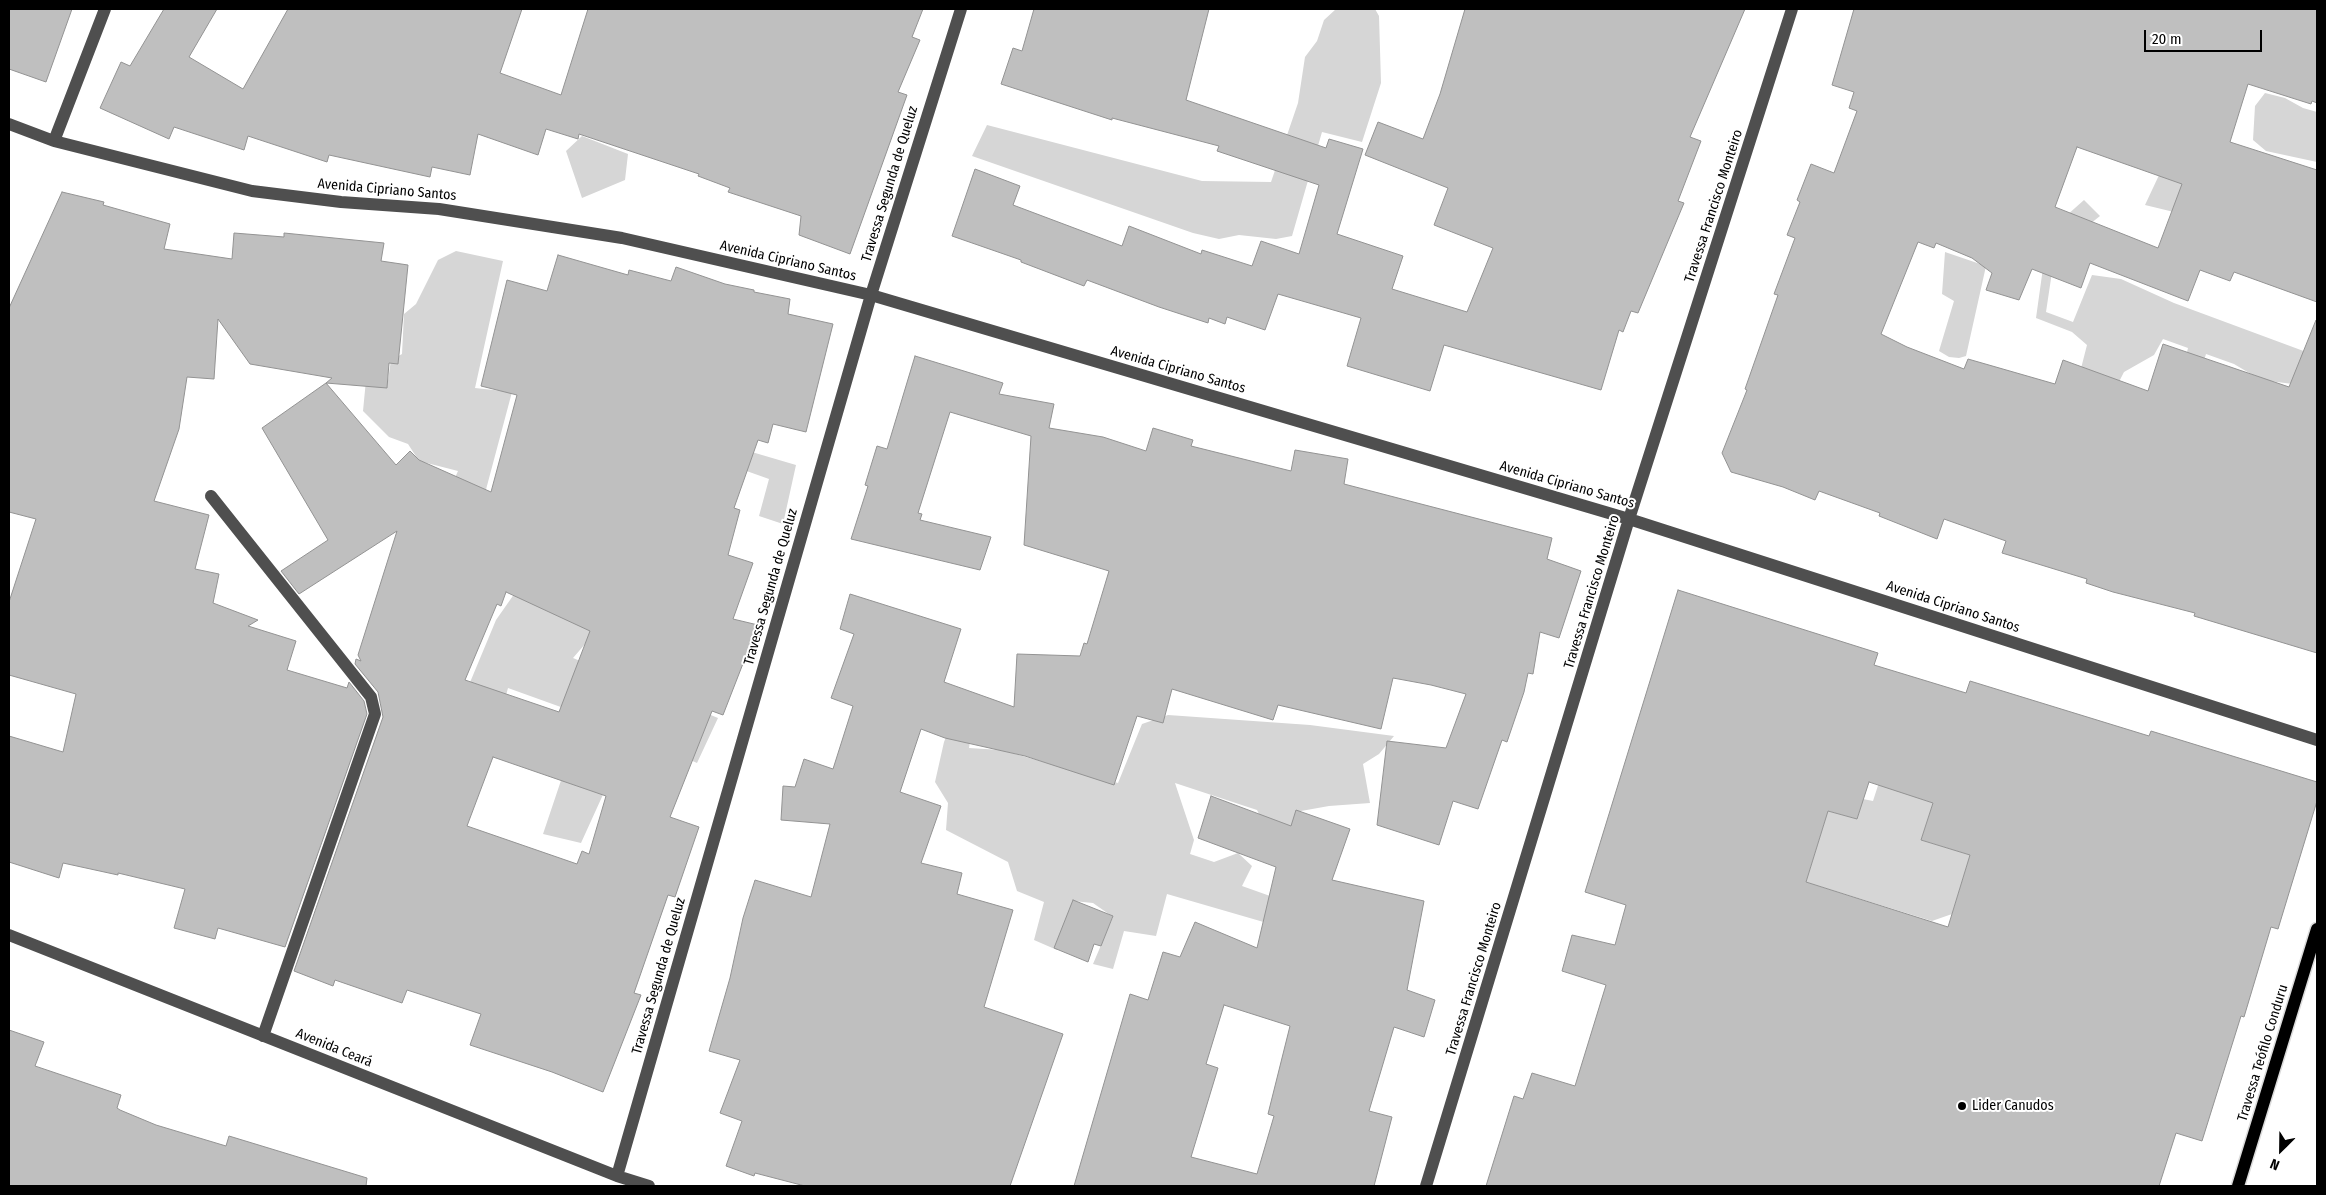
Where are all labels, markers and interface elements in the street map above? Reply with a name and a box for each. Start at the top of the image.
scale bar [2146,20,2264,52]
text: 20 m [2152,30,2182,48]
street label: Travessa Segunda de Queluz [858,104,922,264]
street label: Travessa Francisco Monteiro [1681,127,1747,285]
street label: Avenida Cipriano Santos [317,176,457,204]
street label: Avenida Cipriano Santos [718,237,858,285]
street label: Avenida Cipriano Santos [1109,343,1247,397]
street label: Avenida Cipriano Santos [1498,458,1636,512]
street label: Travessa Segunda de Queluz [741,507,801,667]
street label: Travessa Francisco Monteiro [1561,513,1623,671]
street label: Avenida Cipriano Santos [1884,577,2022,637]
street label: Travessa Segunda de Queluz [629,896,689,1056]
street label: Travessa Francisco Monteiro [1443,900,1505,1058]
street label: Travessa Teófilo Conduru [2234,982,2292,1124]
street label: Avenida Ceará [293,1025,375,1071]
place label: Lider Canudos [1972,1098,2054,1114]
marker: Lider Canudos [1956,1100,1968,1112]
north arrow [2256,1125,2306,1175]
text: N [2268,1155,2282,1174]

